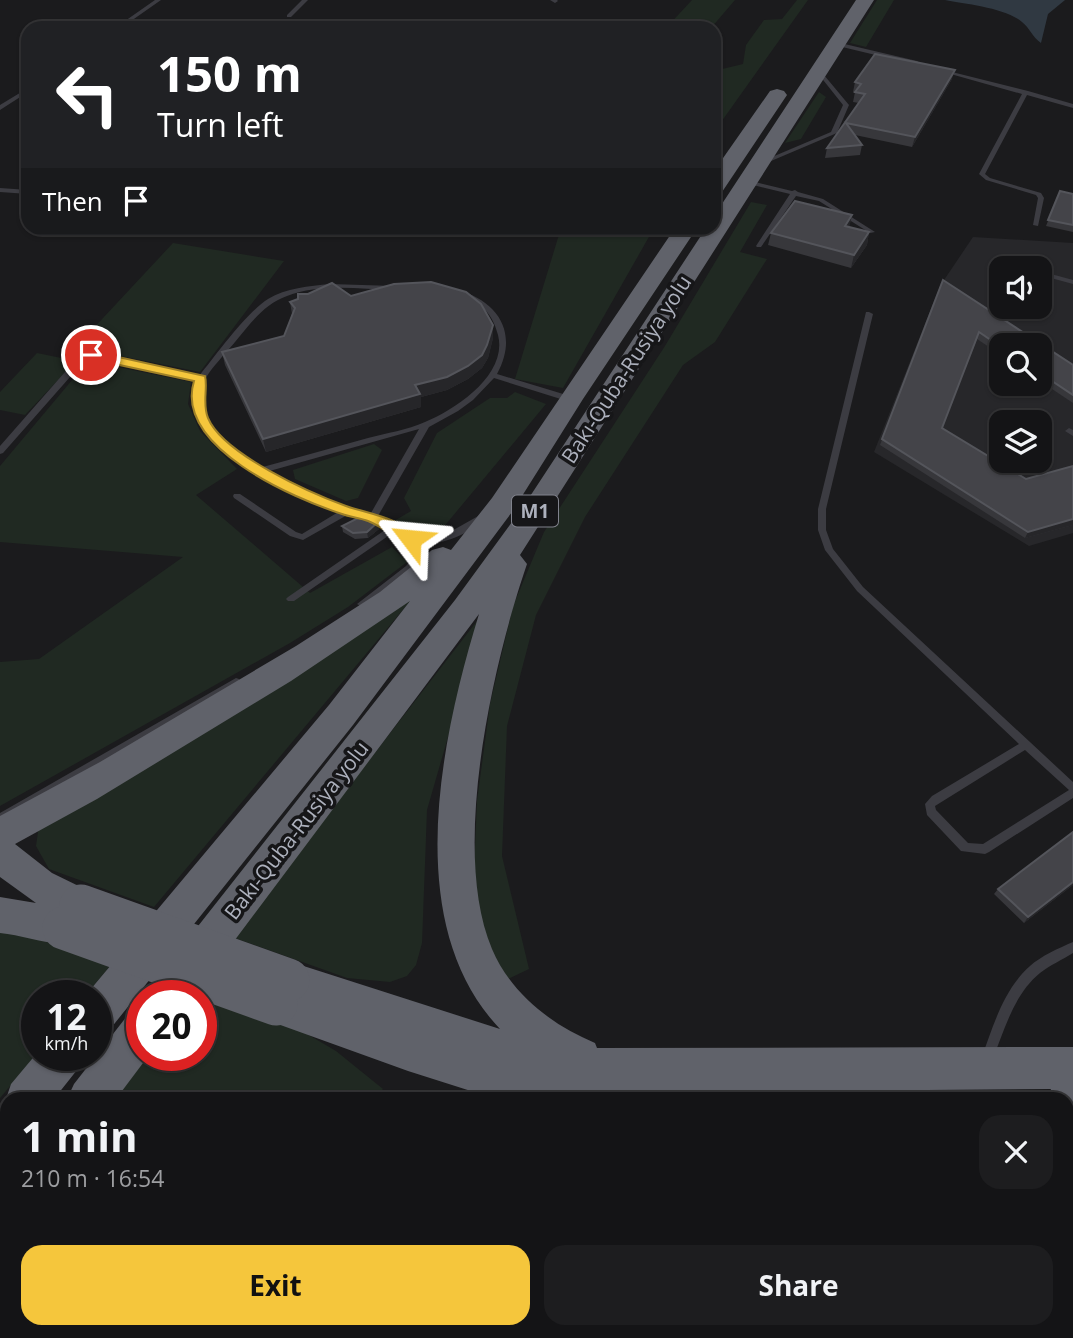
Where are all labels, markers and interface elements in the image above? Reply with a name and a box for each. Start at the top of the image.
text: 150 m [157,40,302,106]
icon: left [42,49,133,140]
text: Turn left [157,103,283,146]
icon: arrive [117,182,155,220]
text: Then [42,183,103,219]
map controls [989,256,1052,473]
button: sound [989,256,1052,319]
street label: Bakı-Quba-Rusiya yolu [555,270,697,468]
pin [61,325,121,385]
button: search [989,333,1052,396]
icon: arrive [72,336,110,374]
button: layers [989,410,1052,473]
road number: M1 [512,496,558,526]
position arrow [374,502,448,576]
street label: Bakı-Quba-Rusiya yolu [218,735,374,925]
speed limit sign: 20 [126,980,217,1071]
text: 12 [46,993,87,1040]
text: km/h [45,1031,88,1055]
text: 1 min [21,1107,138,1164]
button: close [979,1115,1053,1189]
text: 210 m · 16:54 [21,1162,164,1194]
button: Exit [21,1245,530,1325]
button: Share [544,1245,1053,1325]

